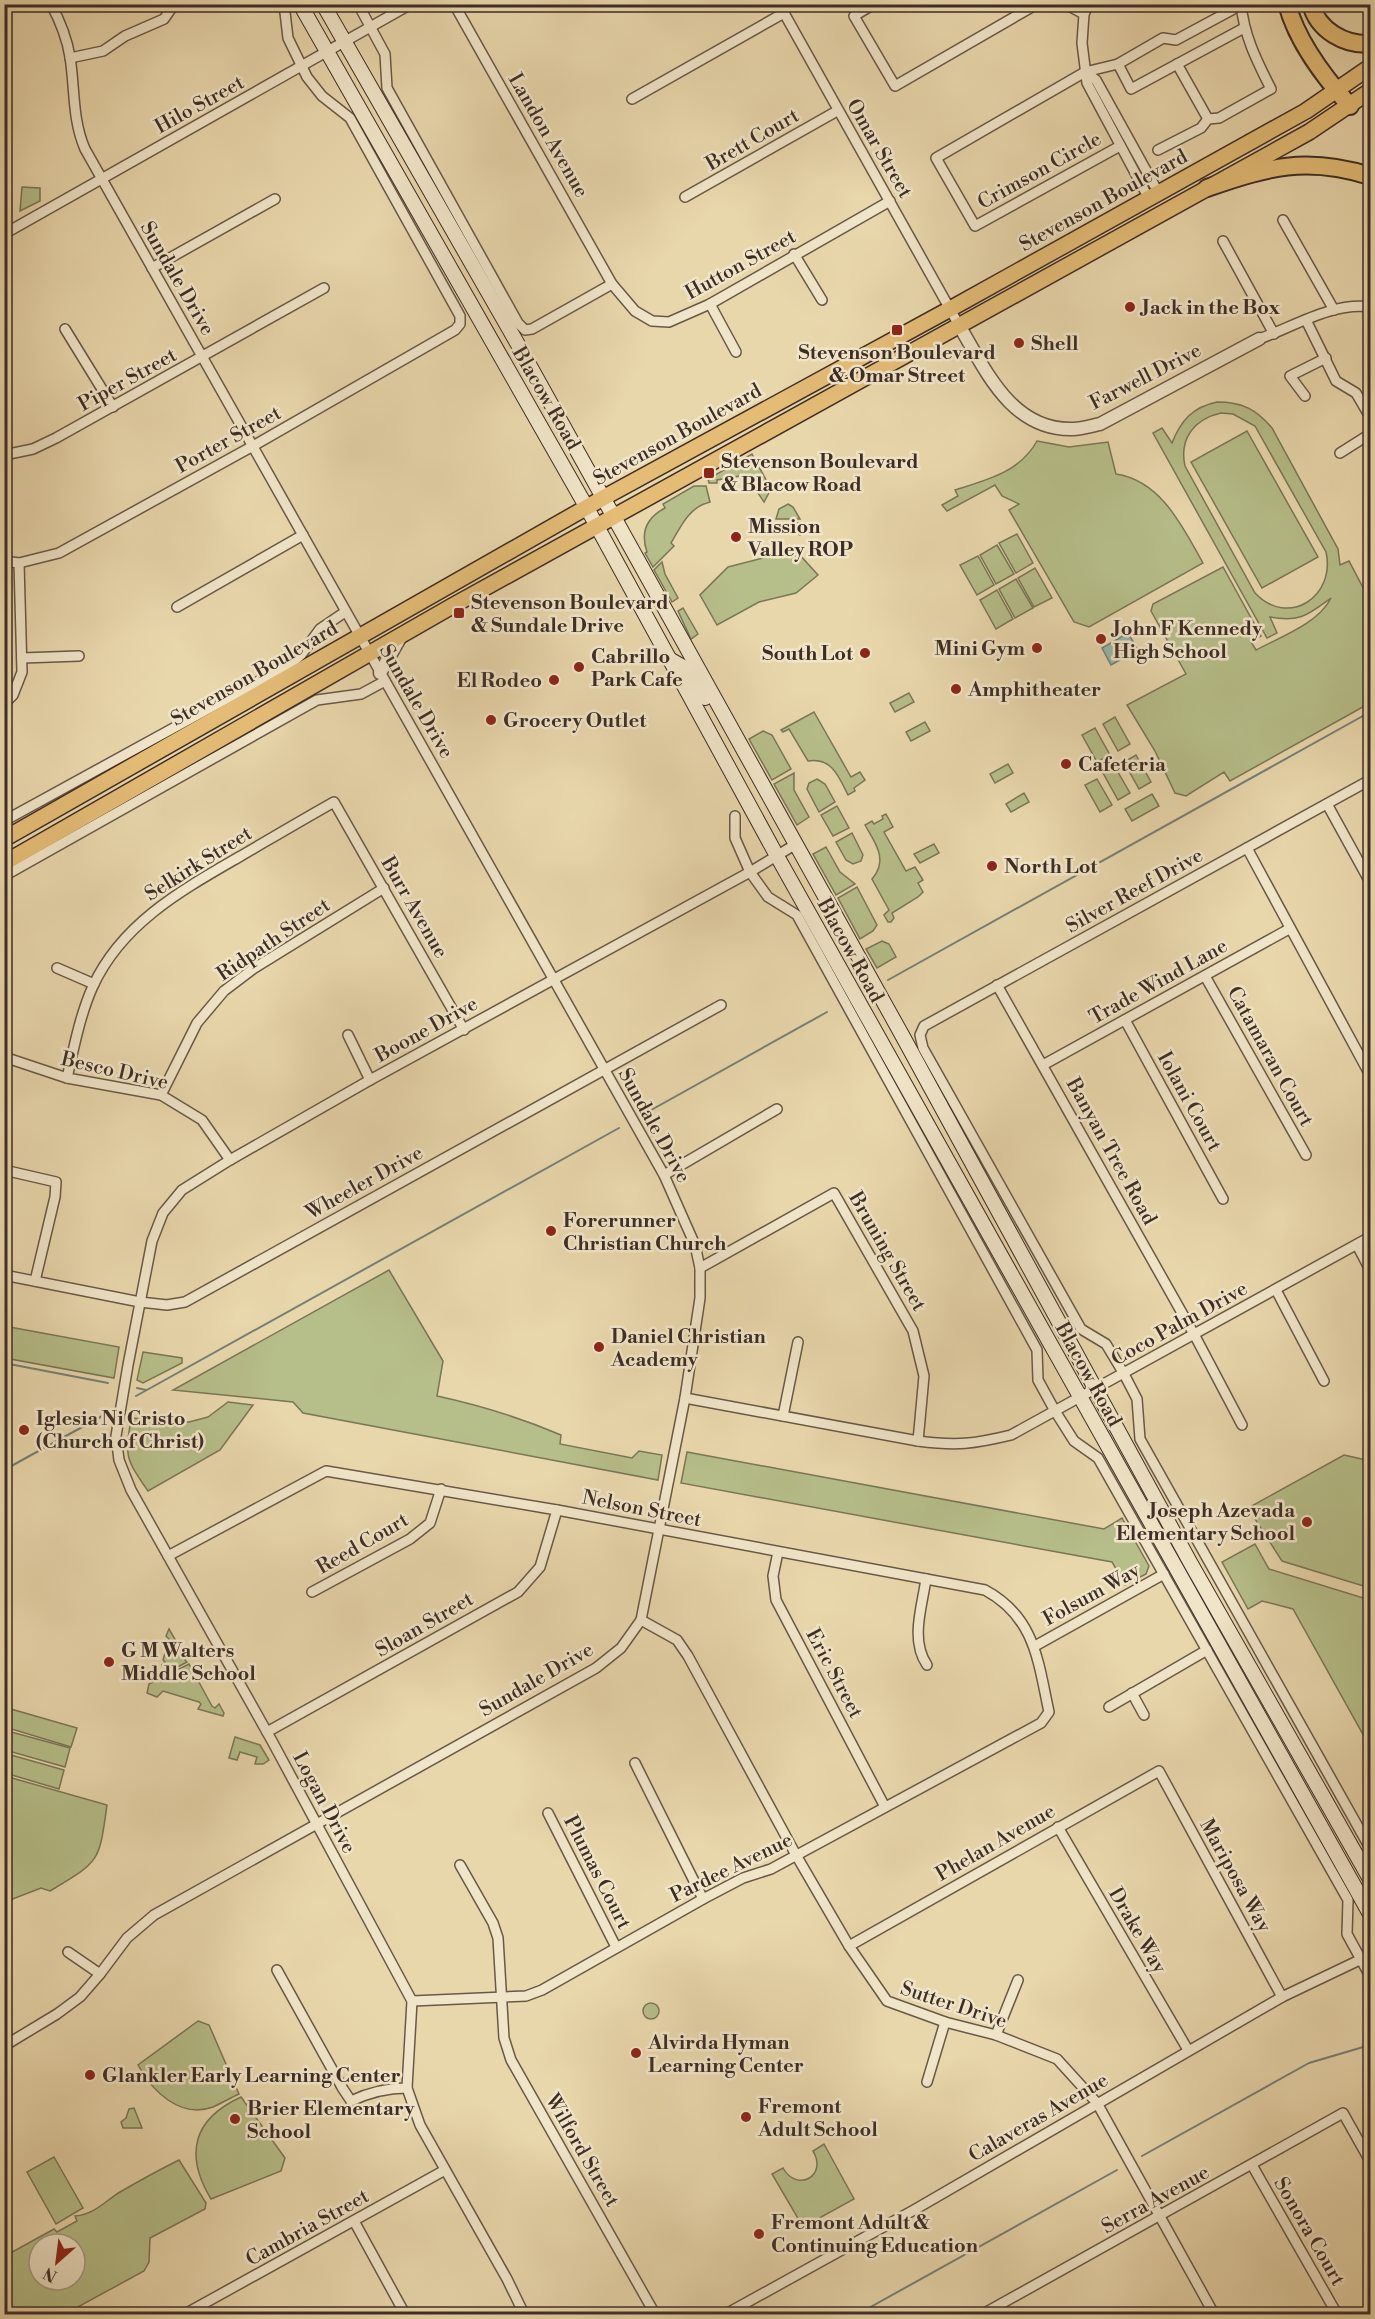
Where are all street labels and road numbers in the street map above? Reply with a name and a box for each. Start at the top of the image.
street label: Landon Avenue [502,69,593,203]
street label: Hilo Street [151,71,249,140]
street label: Omar Street [840,95,917,203]
street label: Brett Court [701,104,804,178]
street label: Crimson Circle [973,127,1106,216]
street label: Stevenson Boulevard [1015,144,1193,258]
street label: Sundale Drive [134,217,219,340]
street label: Hutton Street [681,225,801,306]
street label: Farwell Drive [1086,338,1206,416]
street label: Blacow Road [506,342,586,455]
street label: Piper Street [74,343,181,418]
street label: Stevenson Boulevard [589,378,767,492]
street label: Porter Street [172,401,286,480]
street label: Stevenson Boulevard [167,616,343,732]
street label: Sundale Drive [373,640,458,763]
street label: Selkirk Street [141,821,257,907]
street label: Silver Reef Drive [1062,843,1208,939]
street label: Burr Avenue [374,852,453,963]
street label: Ridpath Street [212,893,335,987]
street label: Blacow Road [810,893,889,1008]
street label: Trade Wind Lane [1085,934,1232,1031]
street label: Catamaran Court [1221,982,1319,1131]
street label: Boone Drive [370,992,482,1069]
street label: Besco Drive [58,1047,171,1096]
street label: Iolani Court [1151,1047,1226,1156]
street label: Sundale Drive [612,1064,695,1187]
street label: Banyan Tree Road [1059,1073,1162,1230]
street label: Wheeler Drive [301,1141,428,1226]
street label: Bruning Street [842,1187,931,1316]
street label: Coco Palm Drive [1107,1277,1252,1372]
street label: Blacow Road [1048,1317,1127,1432]
street label: Nelson Street [580,1486,704,1533]
street label: Reed Court [312,1508,413,1581]
street label: Folsum Way [1039,1558,1145,1632]
street label: Sloan Street [371,1587,478,1663]
street label: Eric Street [800,1625,868,1723]
street label: Sundale Drive [475,1638,598,1723]
street label: Logan Drive [286,1747,361,1858]
street label: Phelan Avenue [932,1799,1060,1888]
street label: Plumas Court [557,1812,636,1934]
street label: Mariposa Way [1193,1815,1276,1937]
street label: Pardee Avenue [666,1828,797,1909]
street label: Drake Way [1102,1883,1171,1978]
street label: Sutter Drive [897,1976,1010,2034]
street label: Calaveras Avenue [965,2068,1113,2168]
street label: Wilford Street [539,2089,624,2212]
street label: Serra Avenue [1097,2160,1214,2240]
street label: Sonora Court [1268,2173,1350,2291]
street label: Cambria Street [242,2184,374,2272]

